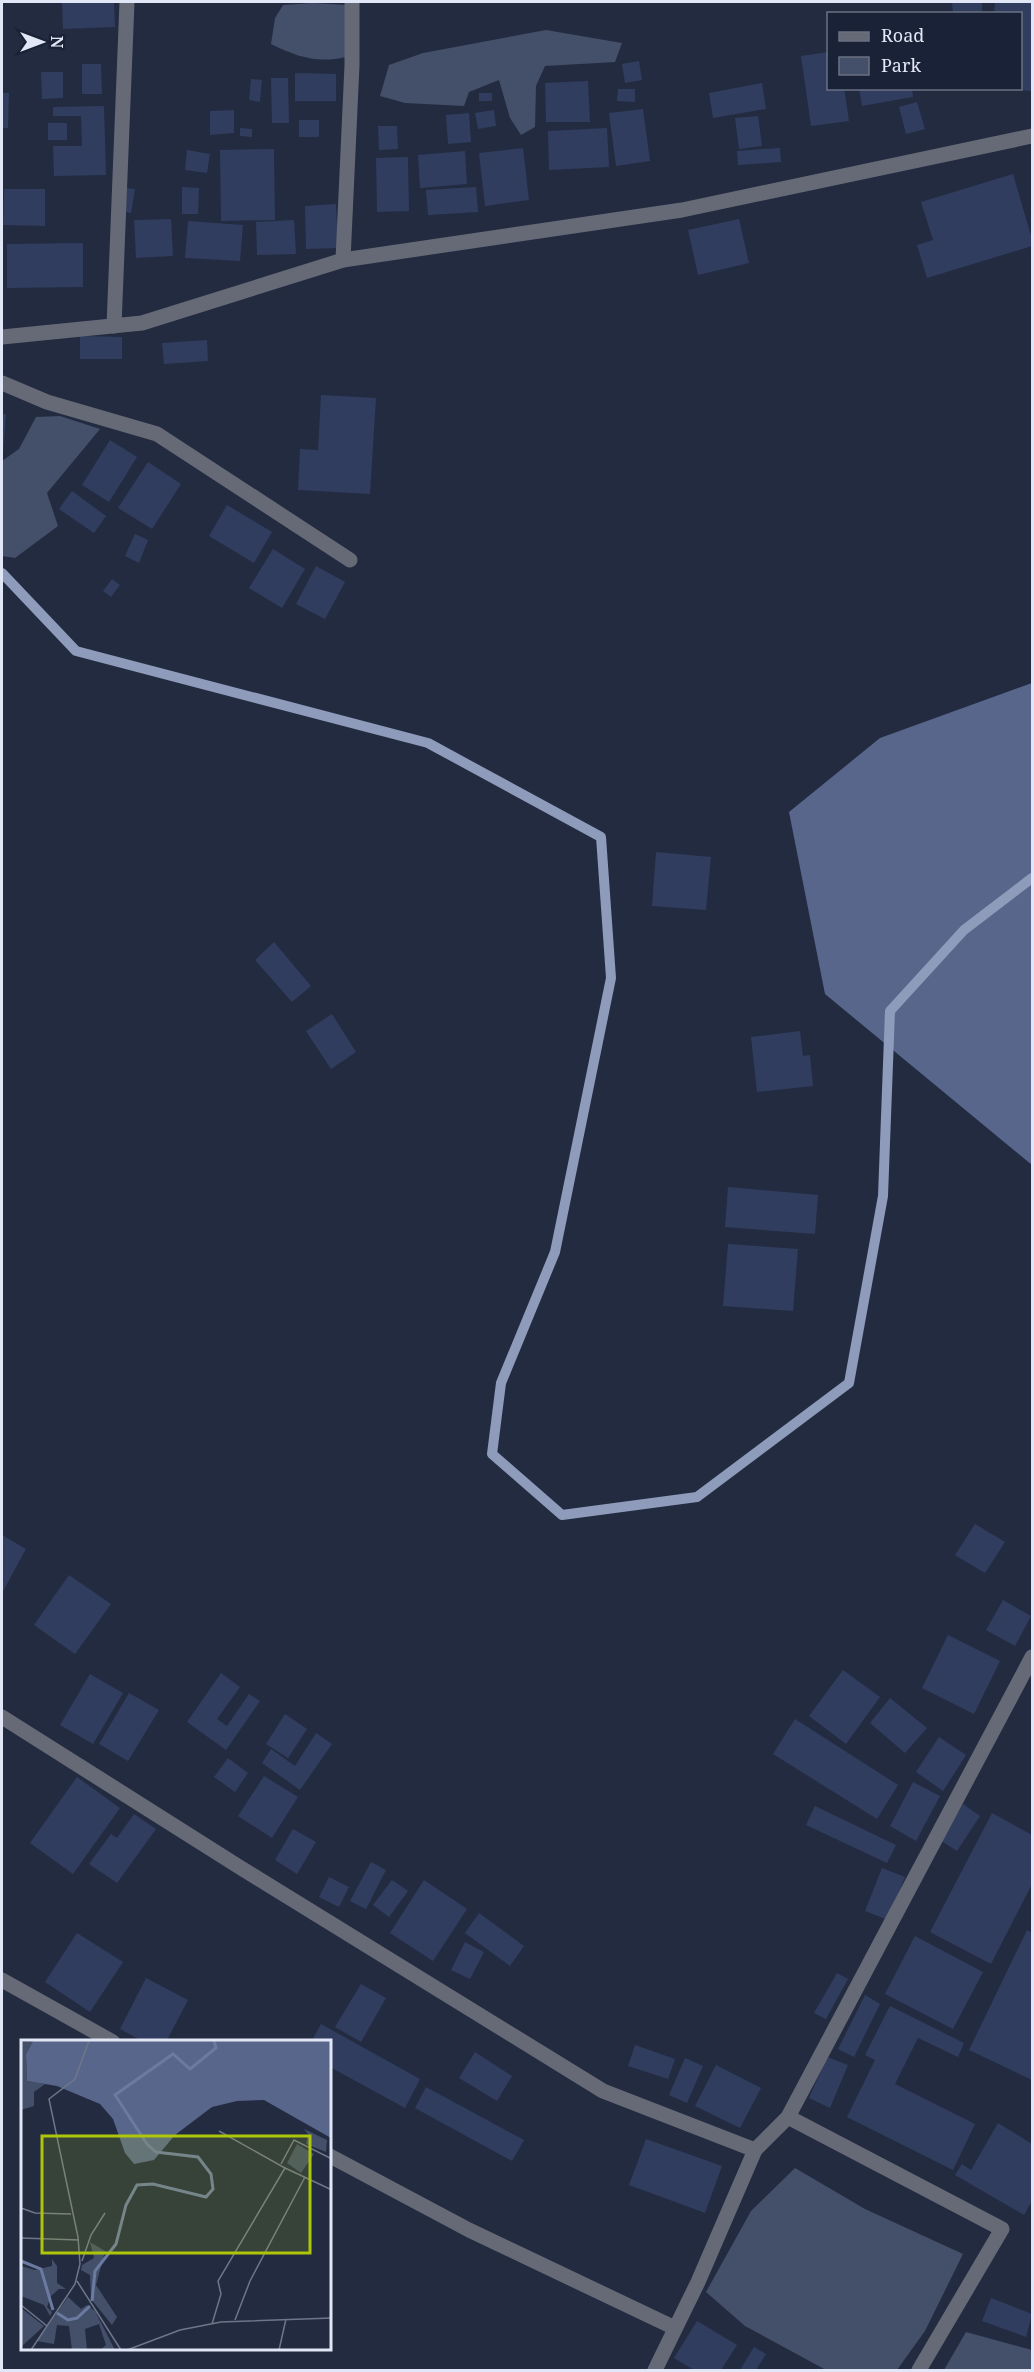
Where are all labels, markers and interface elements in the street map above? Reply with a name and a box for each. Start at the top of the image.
north arrow [12,12,72,72]
legend [827,12,1022,90]
text: Road [881,23,924,47]
text: N [46,36,68,49]
text: Park [881,53,921,77]
inset map [21,2040,332,2351]

